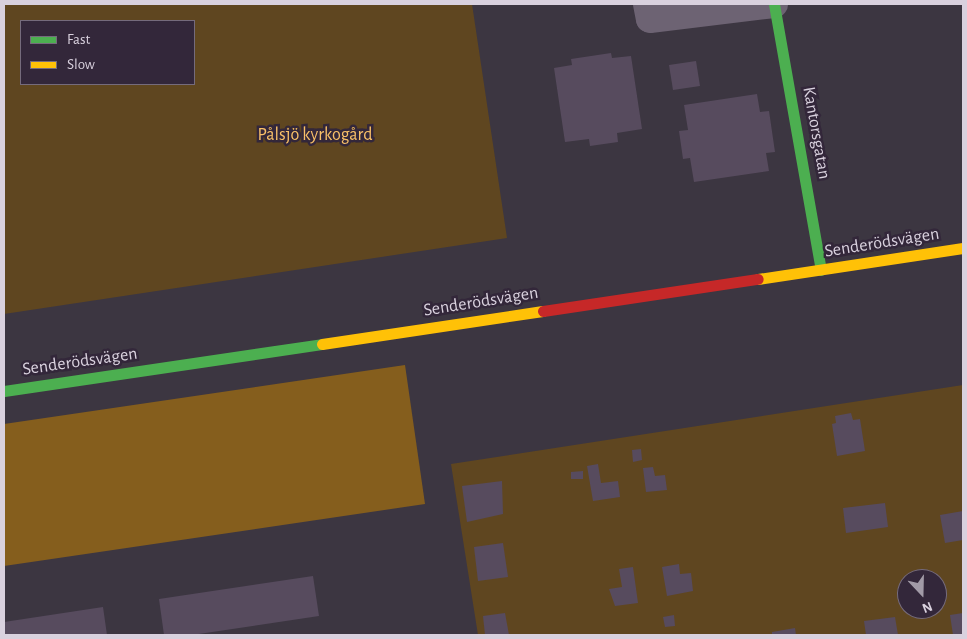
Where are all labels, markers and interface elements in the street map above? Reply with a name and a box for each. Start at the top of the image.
legend [20,20,195,85]
text: Fast [67,32,90,47]
text: Slow [67,57,95,72]
street label: Kantorsgatan [797,85,835,181]
park label: Pålsjö kyrkogård [257,124,373,146]
street label: Senderödsvägen [823,223,941,263]
street label: Senderödsvägen [422,282,540,322]
street label: Senderödsvägen [21,343,139,381]
north arrow [897,569,947,619]
text: N [920,599,934,615]

